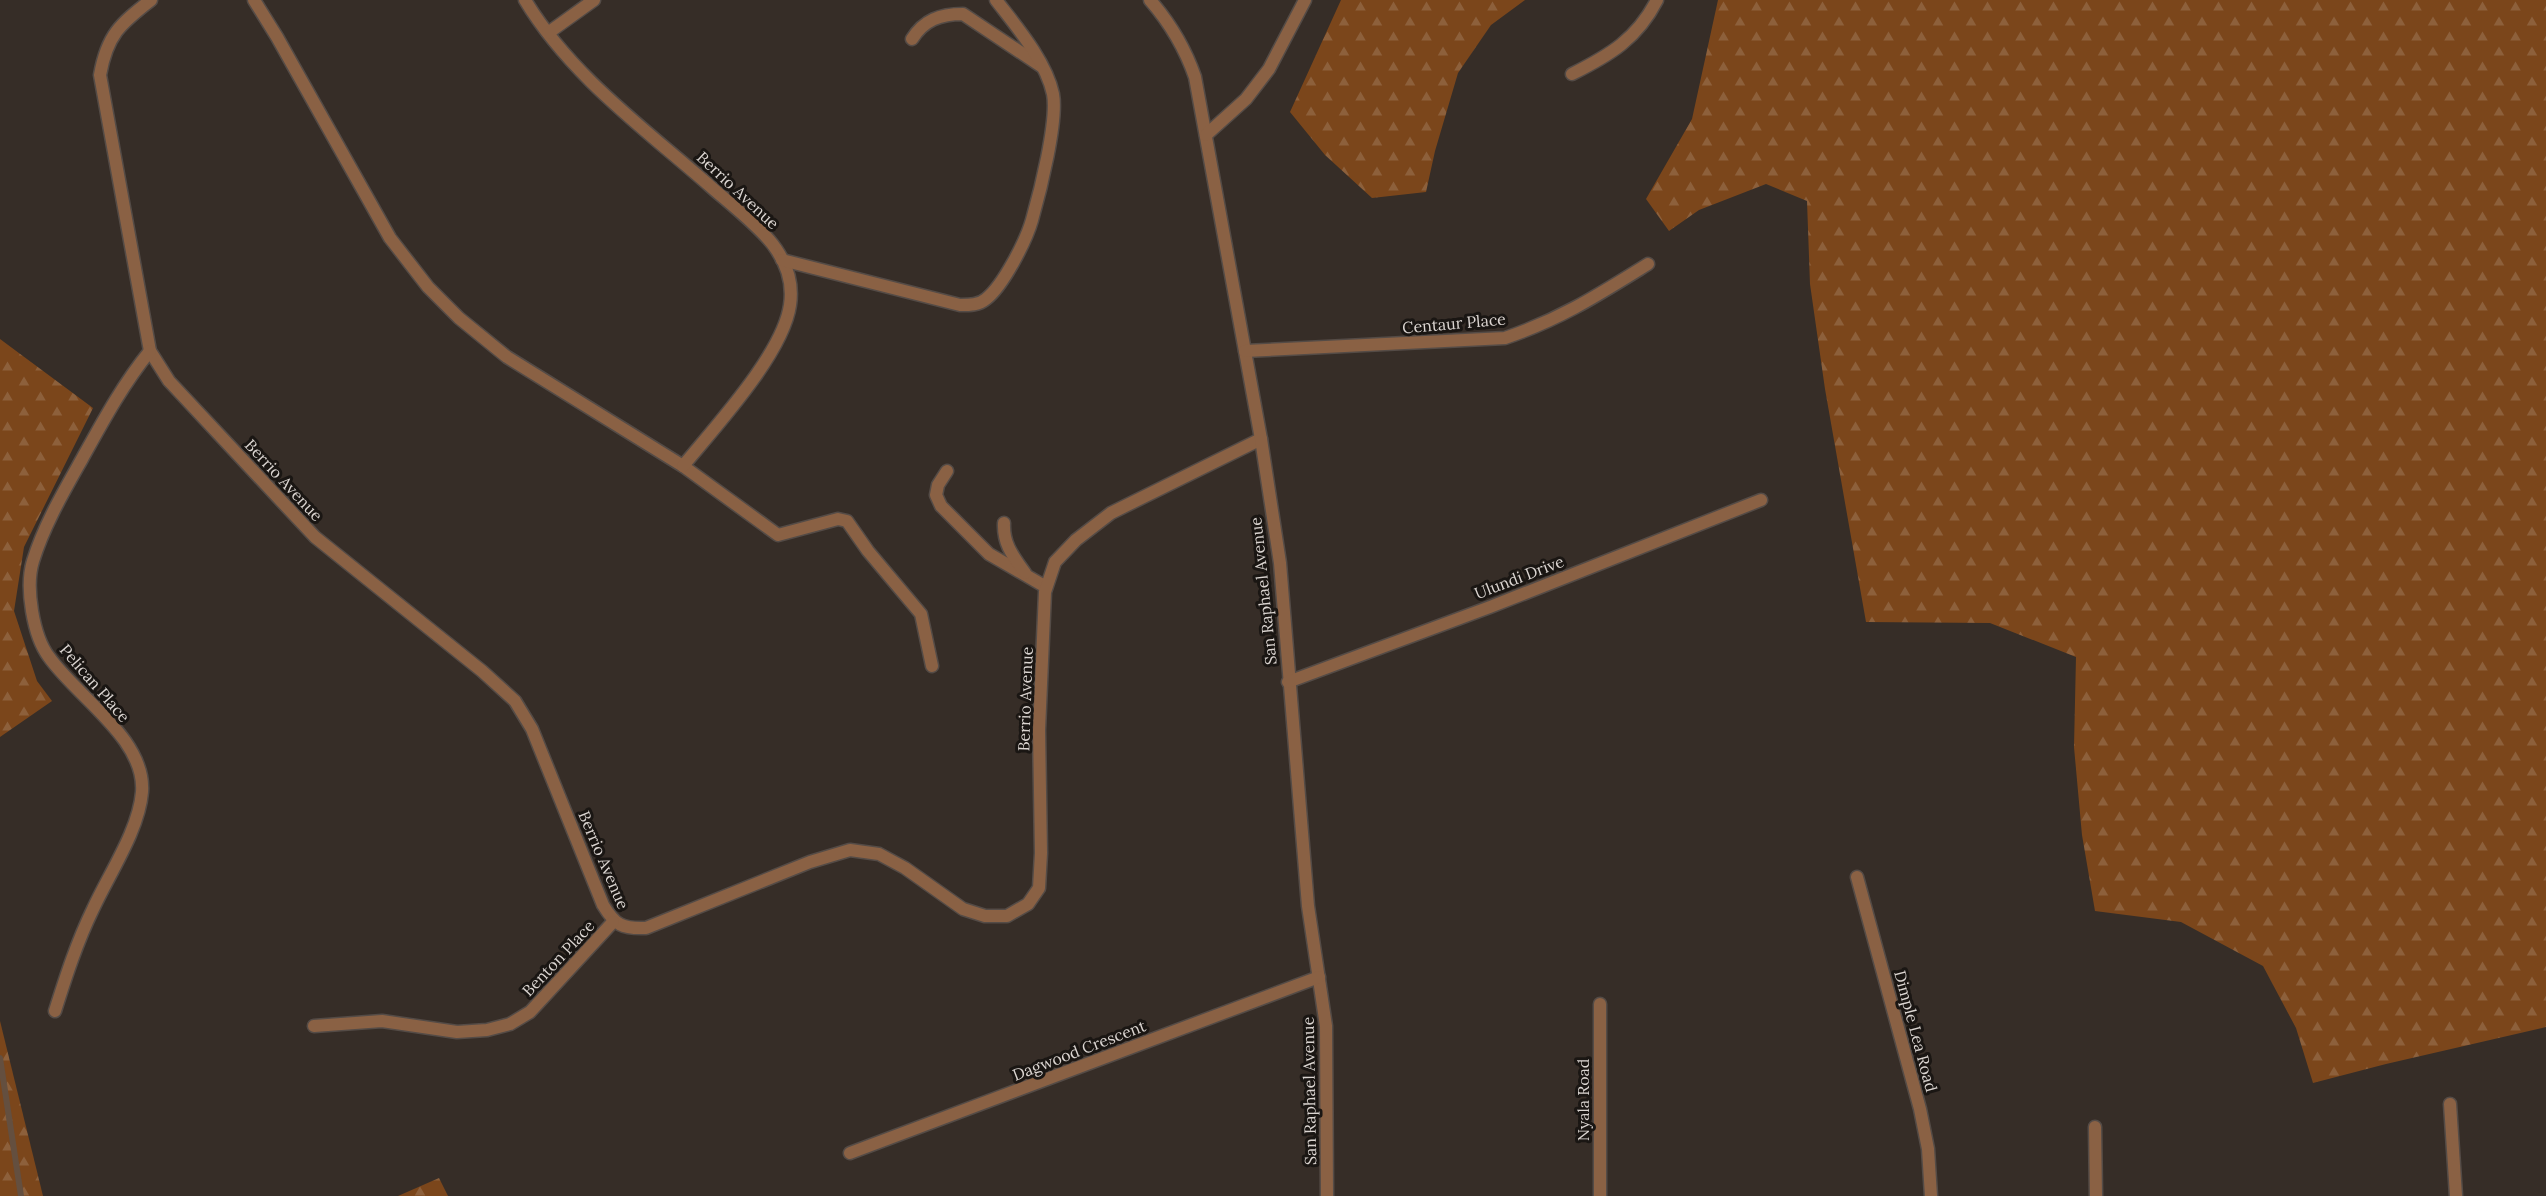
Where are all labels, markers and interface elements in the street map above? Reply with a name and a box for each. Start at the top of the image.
street label: Berrio Avenue [693,147,783,233]
street label: Centaur Place [1401,308,1507,337]
street label: Berrio Avenue [241,435,327,525]
street label: San Raphael Avenue [1245,516,1281,666]
street label: Ulundi Drive [1472,551,1567,603]
street label: Pelican Place [56,640,135,726]
street label: Berrio Avenue [1013,646,1037,752]
street label: Berrio Avenue [574,808,634,912]
street label: Benton Place [518,915,599,1000]
street label: Dimple Lea Road [1890,968,1942,1094]
street label: Dagwood Crescent [1010,1015,1149,1085]
street label: San Raphael Avenue [1298,1016,1320,1165]
street label: Nyala Road [1573,1058,1593,1141]

